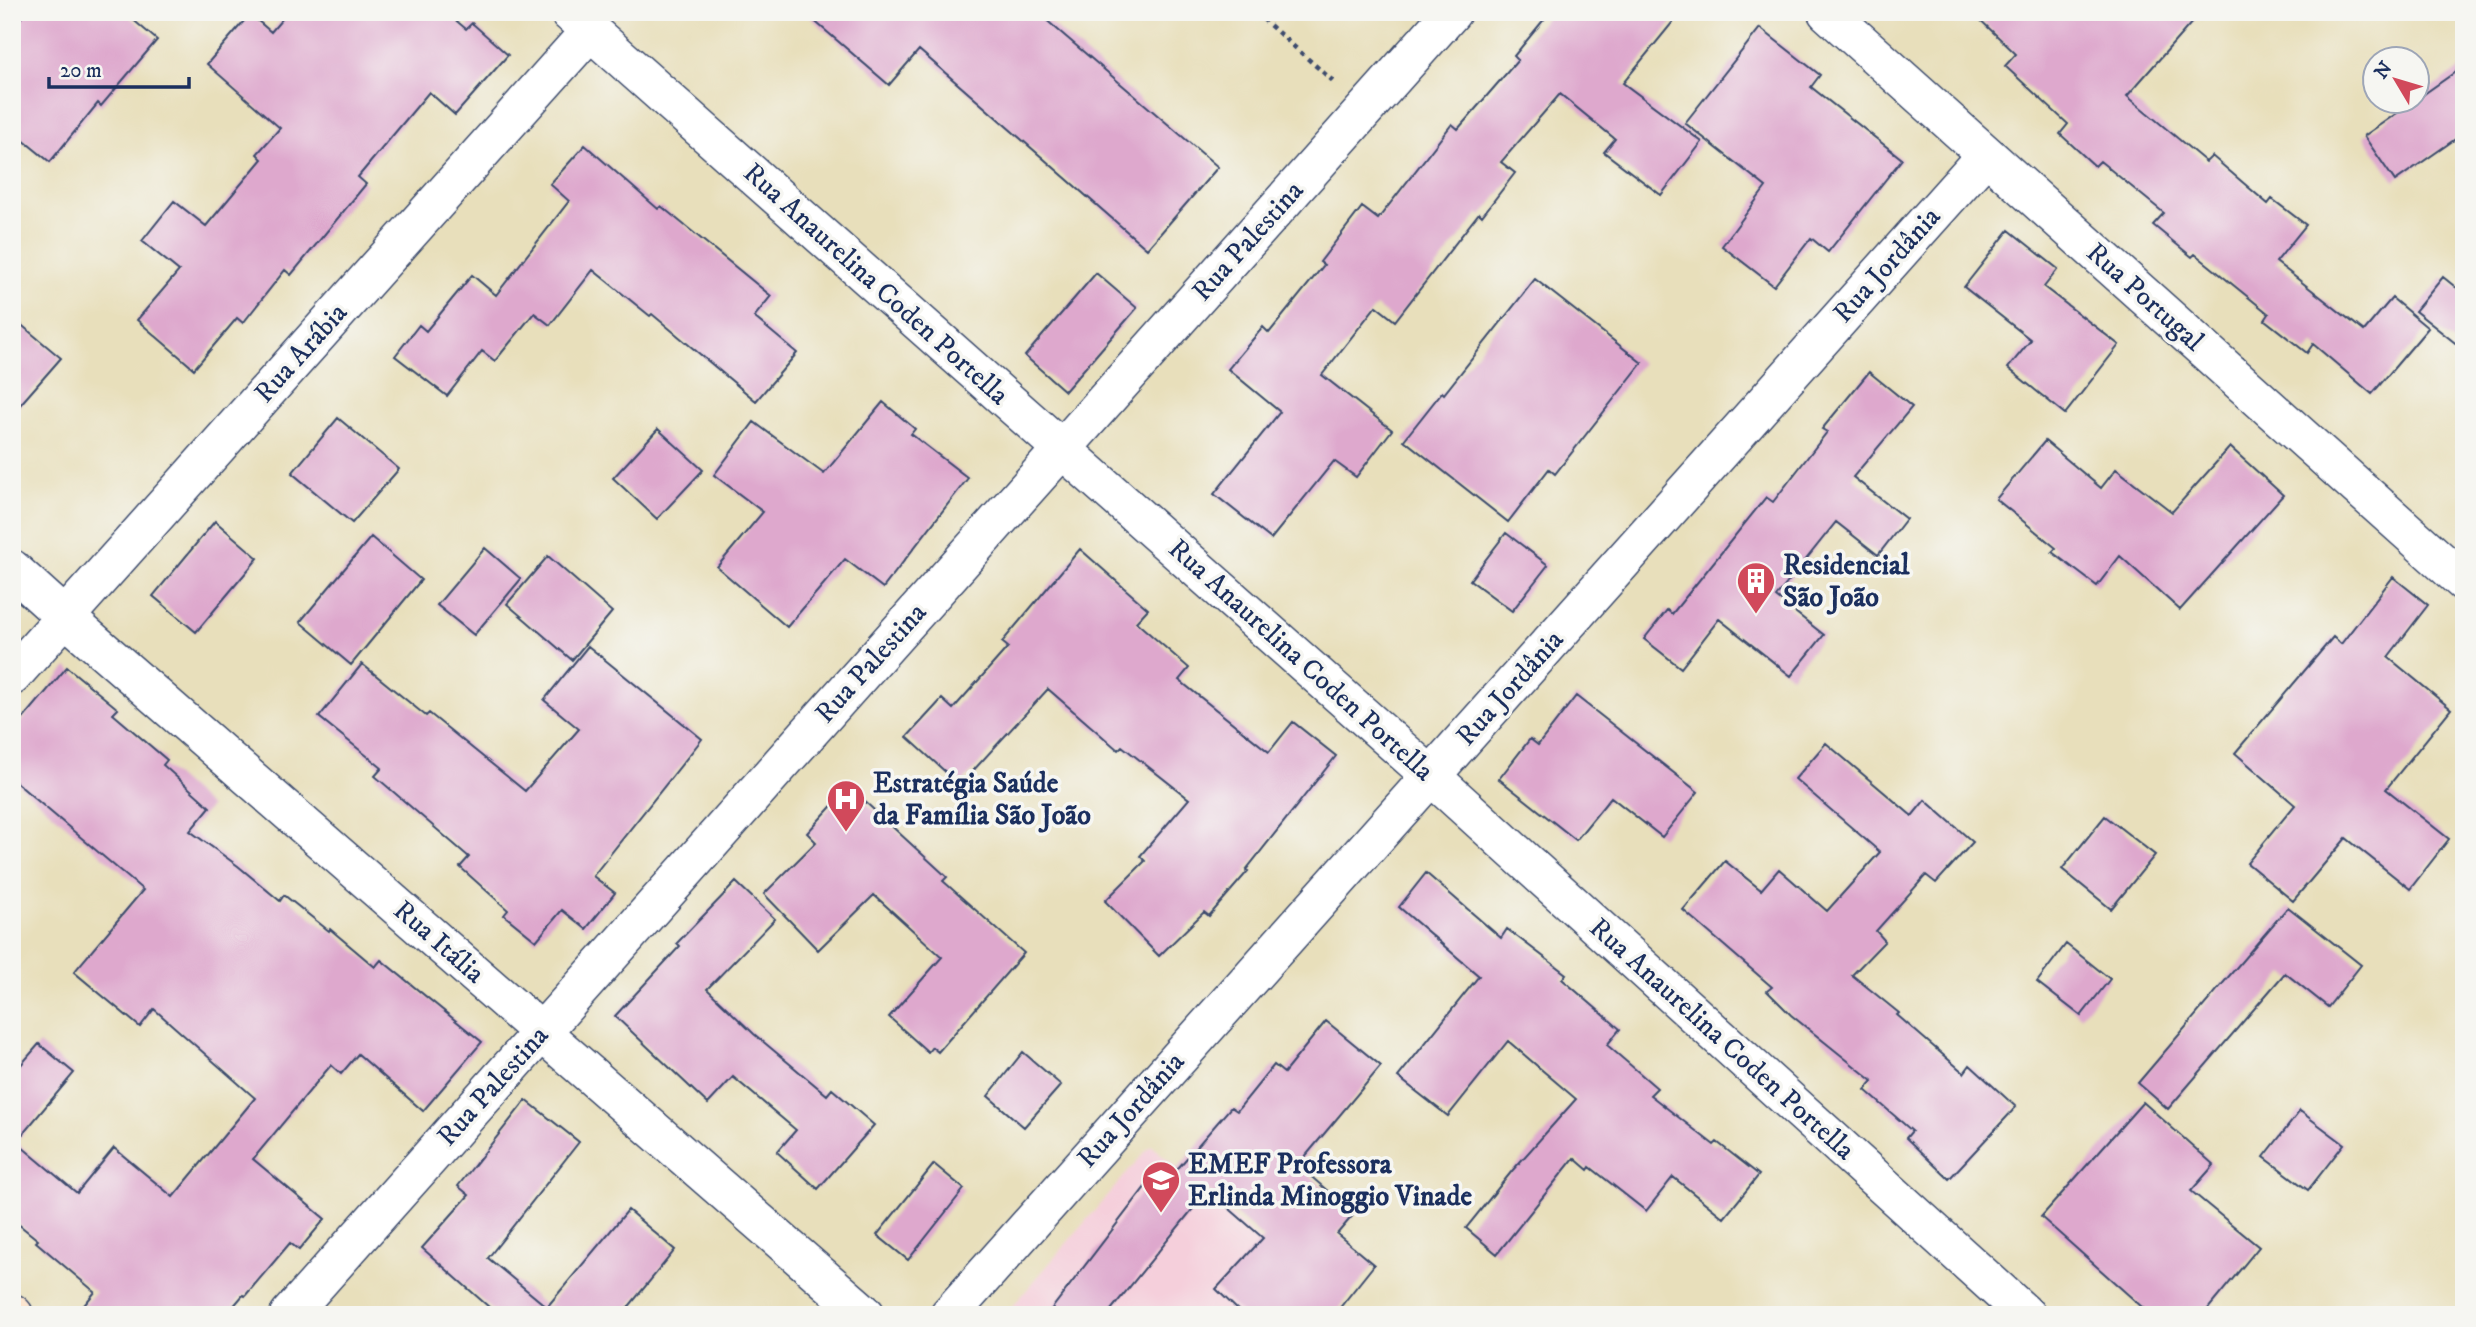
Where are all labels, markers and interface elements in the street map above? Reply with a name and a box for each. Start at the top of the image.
scale bar [49,46,189,90]
north arrow [2360,46,2430,116]
text: N [2370,57,2398,84]
text: 20 m [60,58,102,84]
street label: Rua Anaurelina Coden Portella [736,155,1016,413]
street label: Rua Palestina [1185,173,1311,309]
street label: Rua Jordânia [1826,200,1948,330]
street label: Rua Portugal [2079,235,2211,359]
street label: Rua Arábia [247,296,355,410]
street label: Rua Anaurelina Coden Portella [1161,531,1441,789]
place label: Residencial São João [1783,548,1910,615]
building icon: Residencial São João [1735,560,1777,615]
street label: Rua Palestina [808,595,934,731]
street label: Rua Jordânia [1449,623,1571,753]
place label: Estratégia Saúde da Família São João [873,766,1091,833]
hospital icon: Estratégia Saúde da Família São João [825,778,867,833]
street label: Rua Itália [386,893,492,991]
street label: Rua Anaurelina Coden Portella [1582,910,1862,1168]
street label: Rua Palestina [430,1018,556,1154]
street label: Rua Jordânia [1070,1045,1192,1175]
place label: EMEF Professora Erlinda Minoggio Vinade [1188,1147,1472,1214]
school or university icon: EMEF Professora Erlinda Minoggio Vinade [1140,1159,1182,1214]

